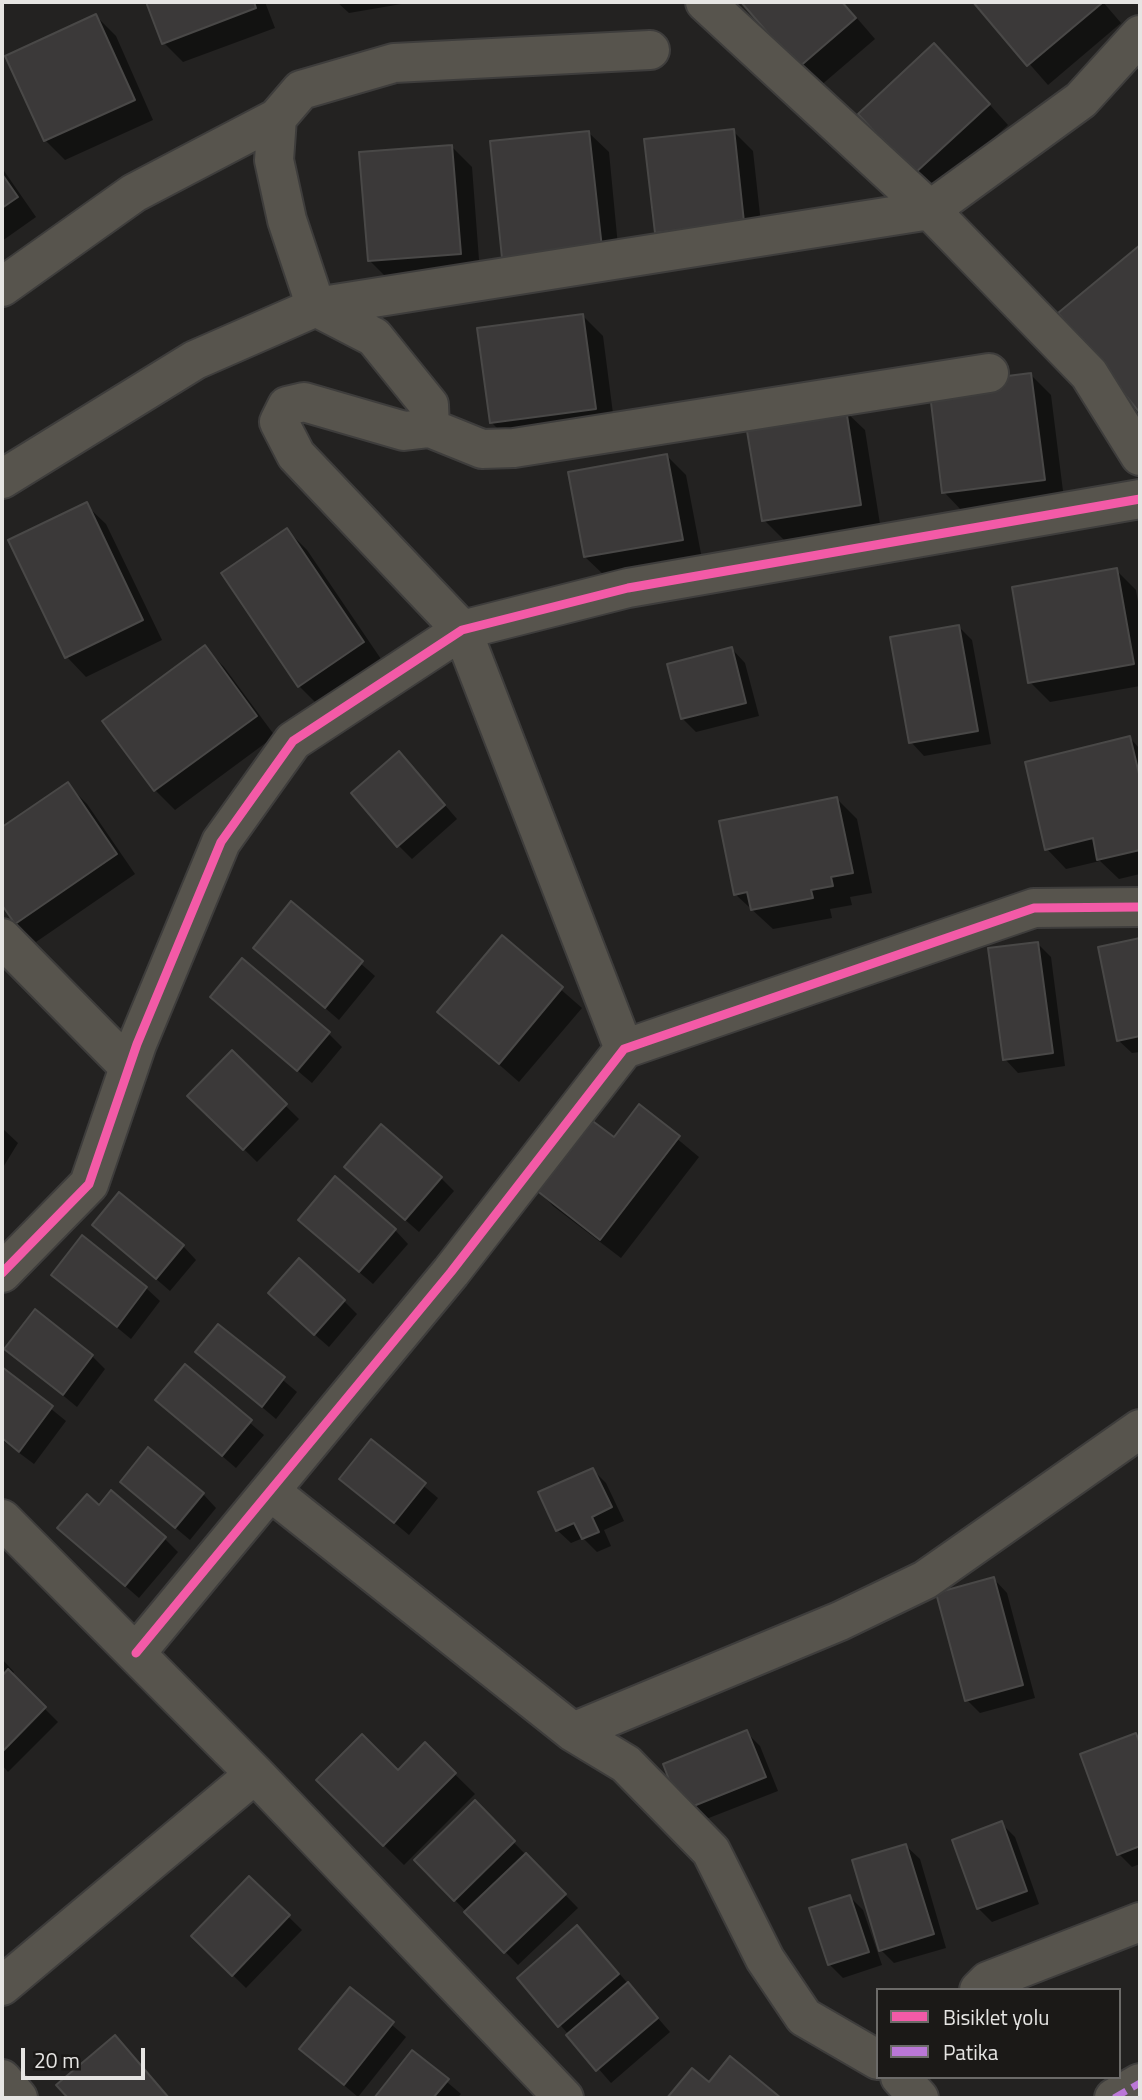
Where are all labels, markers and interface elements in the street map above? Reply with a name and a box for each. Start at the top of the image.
legend [876,1988,1121,2079]
text: Bisiklet yolu [943,2001,1049,2033]
scale bar [24,2034,149,2078]
text: Patika [943,2036,998,2068]
text: 20 m [34,2044,80,2076]

